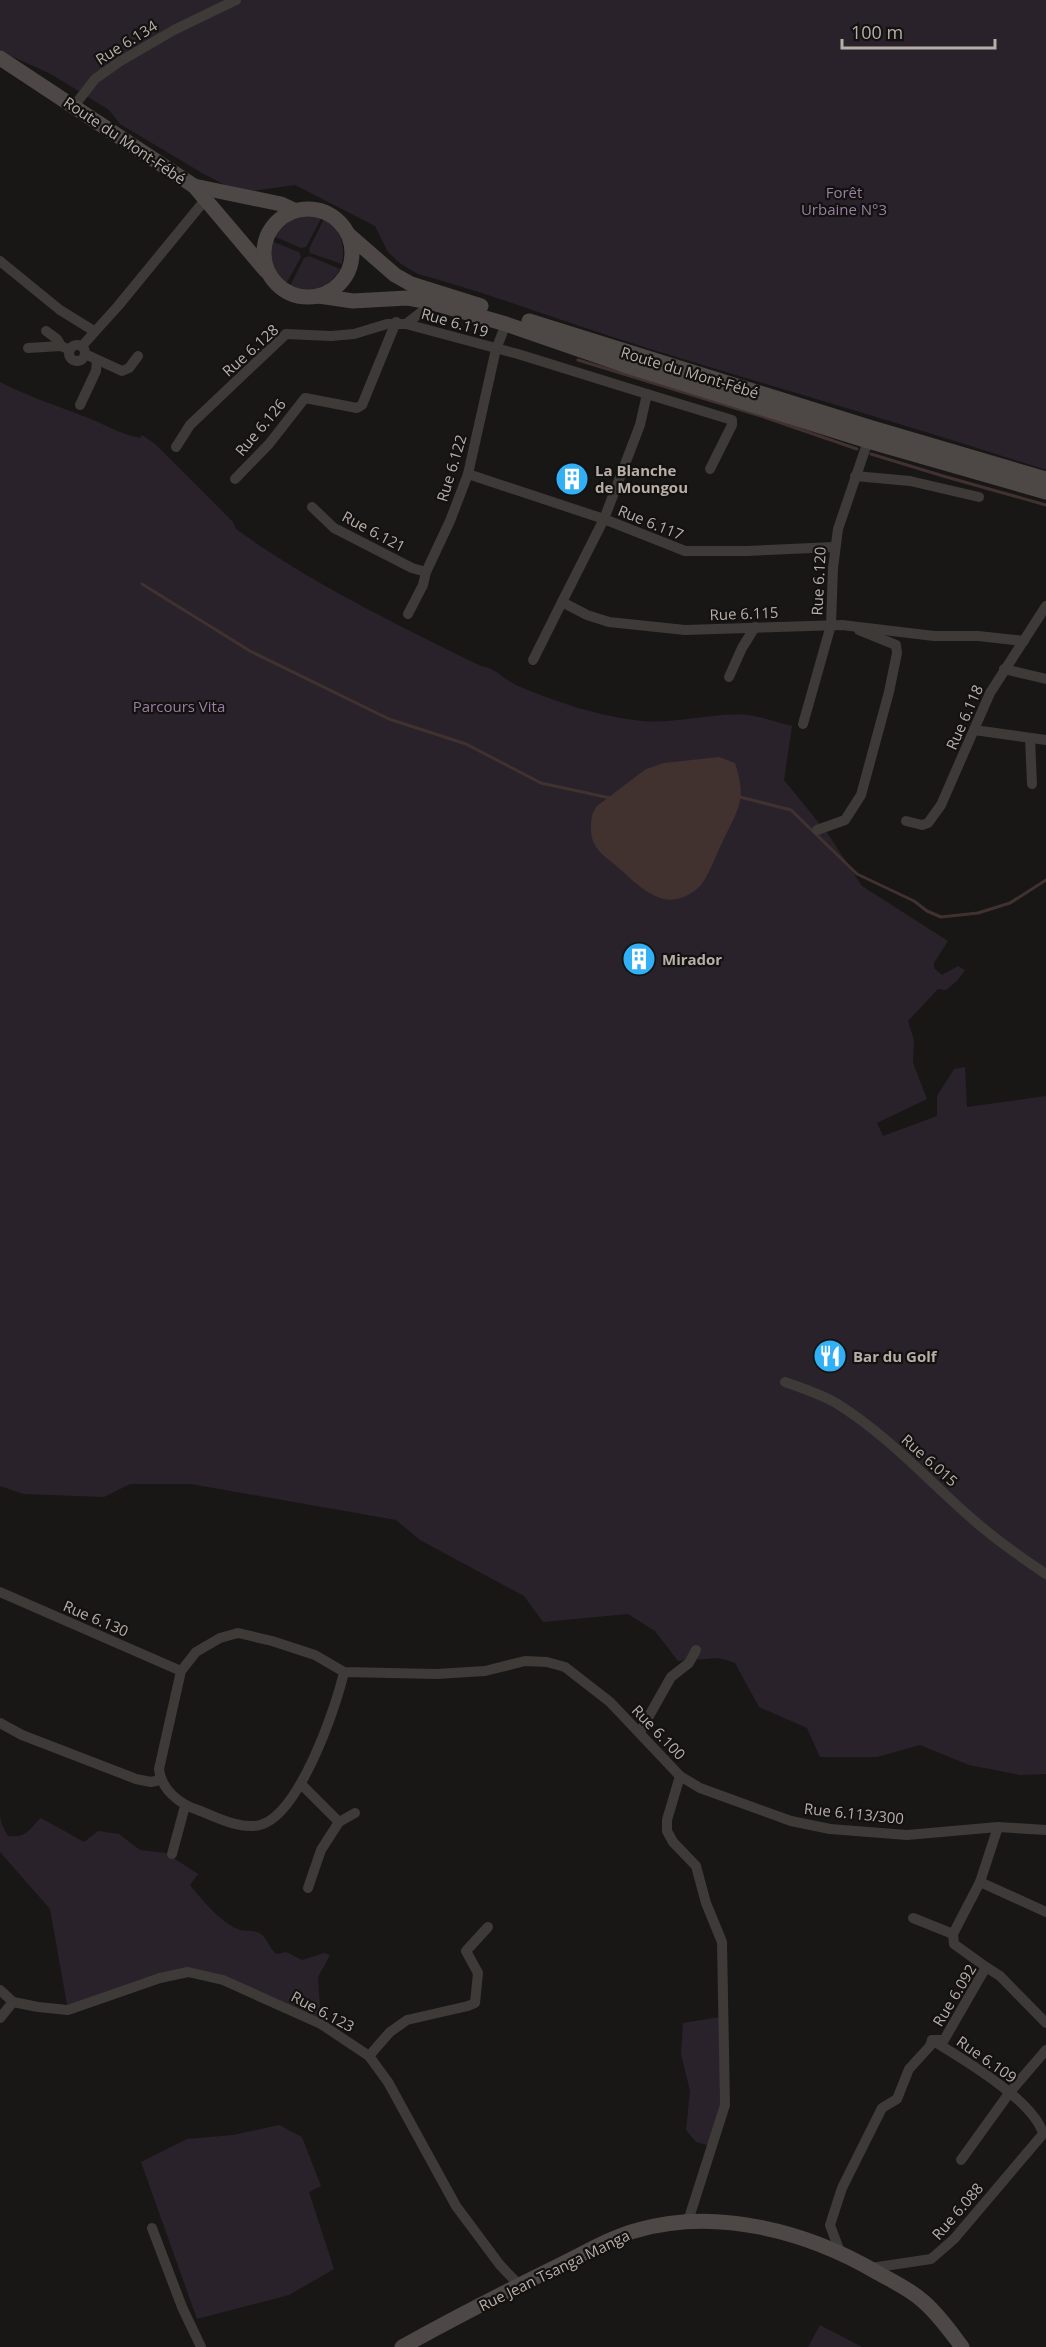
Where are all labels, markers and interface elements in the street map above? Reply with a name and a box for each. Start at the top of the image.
scale bar [842,12,995,50]
street label: Rue 6.134 [91,15,161,69]
text: 100 m [851,20,903,44]
street label: Route du Mont-Fébé [60,92,190,188]
park label: Forêt Urbaine N°3 [801,182,887,219]
street label: Rue 6.119 [419,303,491,341]
street label: Rue 6.128 [218,319,282,381]
street label: Route du Mont-Fébé [619,342,761,402]
street label: Rue 6.126 [230,394,290,460]
street label: Rue 6.122 [431,432,471,504]
place label: La Blanche de Moungou [595,460,688,497]
building icon: La Blanche de Moungou [554,461,590,497]
street label: Rue 6.117 [615,500,687,544]
street label: Rue 6.121 [339,506,409,556]
street label: Rue 6.120 [806,546,830,616]
street label: Rue 6.115 [709,602,779,624]
street label: Rue 6.118 [941,681,987,753]
park label: Parcours Vita [133,696,225,716]
building icon: Mirador [621,941,657,977]
place label: Mirador [662,949,722,969]
restaurant icon: Bar du Golf [812,1338,848,1374]
place label: Bar du Golf [853,1346,938,1366]
street label: Rue 6.015 [898,1429,962,1491]
street label: Rue 6.130 [60,1595,132,1641]
street label: Rue 6.100 [628,1700,690,1764]
street label: Rue 6.113/300 [803,1798,905,1828]
street label: Rue 6.092 [928,1960,980,2030]
street label: Rue 6.123 [288,1986,358,2036]
street label: Rue 6.109 [953,2031,1021,2087]
street label: Rue 6.088 [927,2178,987,2244]
street label: Rue Jean Tsanga Manga [475,2225,633,2315]

